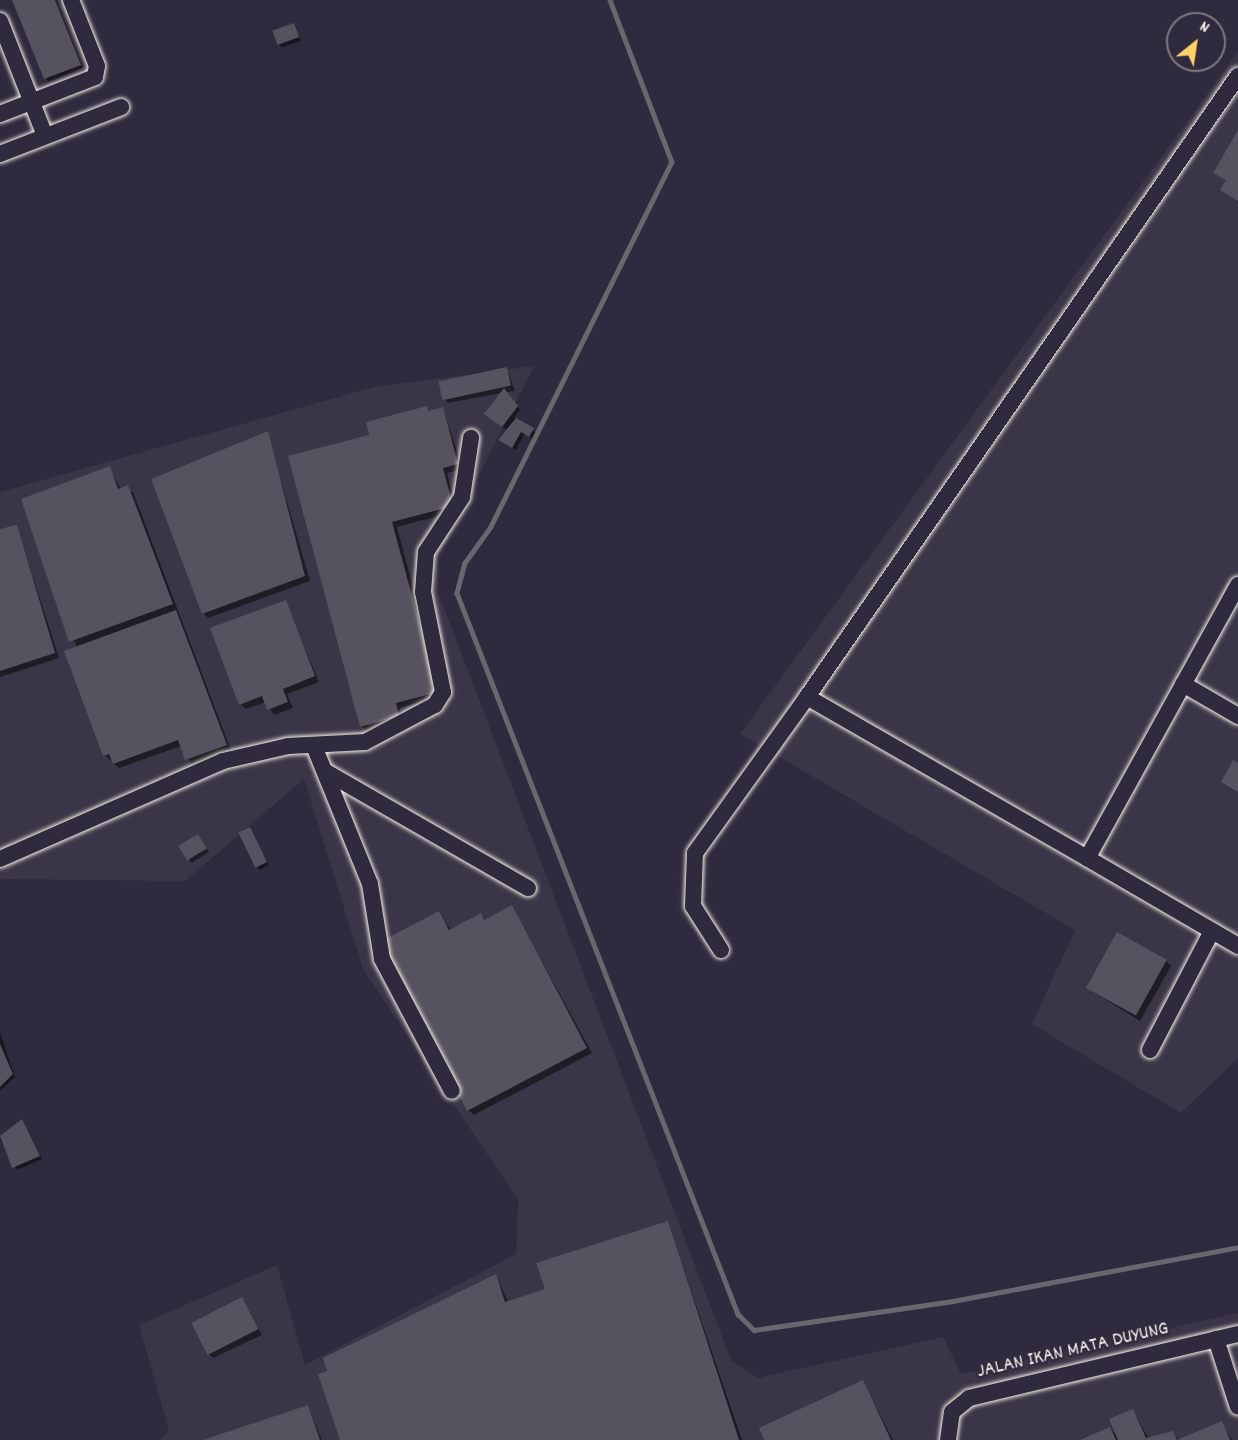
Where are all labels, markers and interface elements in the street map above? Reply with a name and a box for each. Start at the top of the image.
north arrow [1166,12,1226,72]
text: N [1195,16,1213,40]
street label: JALAN IKAN MATA DUYUNG [975,1317,1171,1385]

